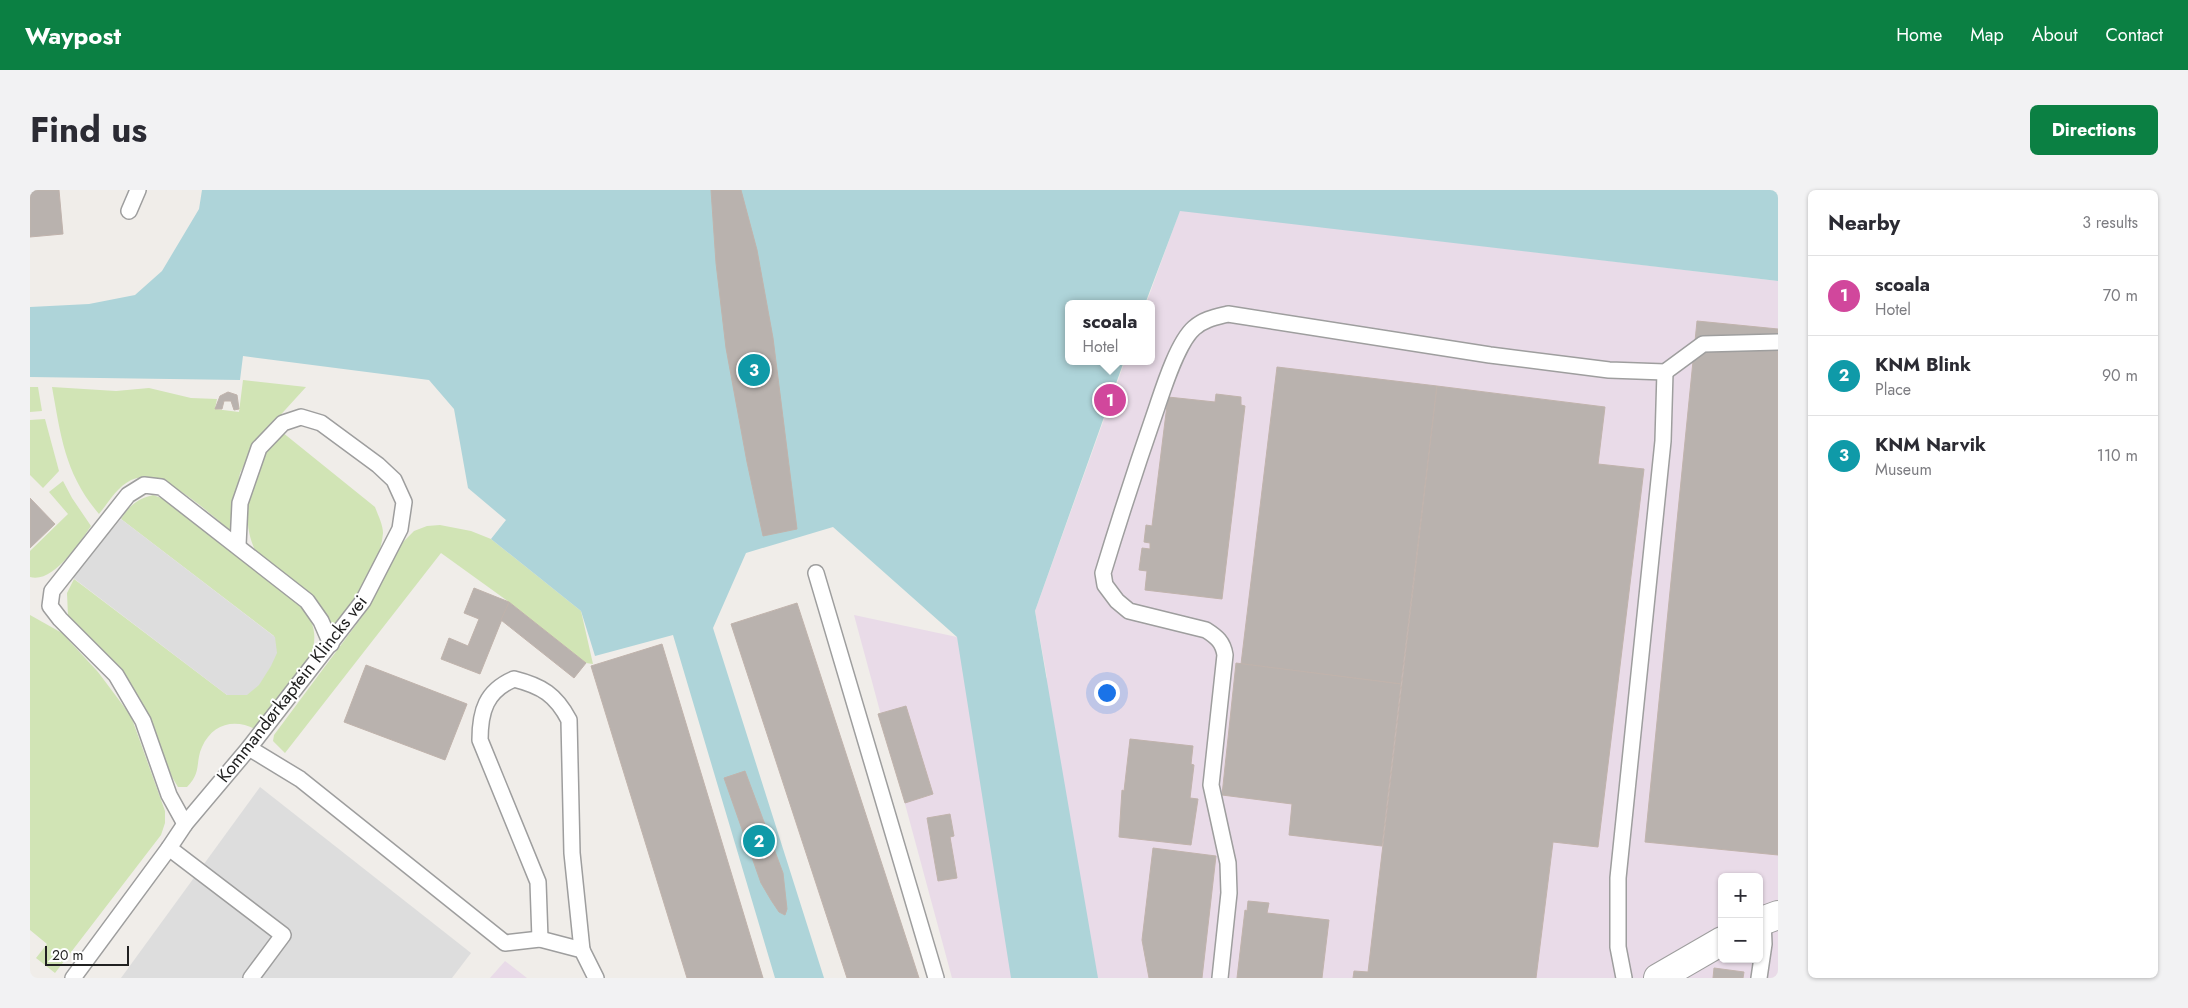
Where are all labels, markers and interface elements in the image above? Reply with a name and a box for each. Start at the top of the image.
text: Waypost [25,18,121,53]
text: Home [1896,22,1942,48]
text: Map [1970,22,2004,48]
text: About [2032,22,2077,48]
text: Contact [2105,22,2163,48]
text: Find us [30,105,147,155]
button: Directions [2030,105,2158,155]
text: Nearby [1828,208,1900,238]
text: 3 results [2082,211,2138,234]
text: scoala [1875,271,1930,298]
text: 1 [1840,284,1848,307]
text: 70 m [2103,284,2138,307]
text: Hotel [1875,298,1911,321]
popup [1065,300,1155,365]
text: scoala [1083,308,1137,335]
text: Hotel [1083,335,1119,358]
pin: 3 [738,351,770,389]
text: KNM Blink [1875,351,1971,378]
text: 2 [1839,364,1849,387]
text: 90 m [2102,364,2138,387]
text: Place [1875,378,1911,401]
pin: 1 [1094,381,1126,419]
text: KNM Narvik [1875,431,1986,458]
text: 3 [1839,444,1849,467]
text: 110 m [2097,444,2138,467]
text: Museum [1875,458,1932,481]
street label: Kommandørkaptein Klincks vei [211,590,373,788]
your location [1094,680,1120,706]
pin: 2 [743,822,775,860]
map controls [1718,873,1763,963]
button: + [1718,873,1763,918]
button: − [1718,918,1763,963]
scale bar [45,943,129,966]
text: 20 m [52,945,84,965]

